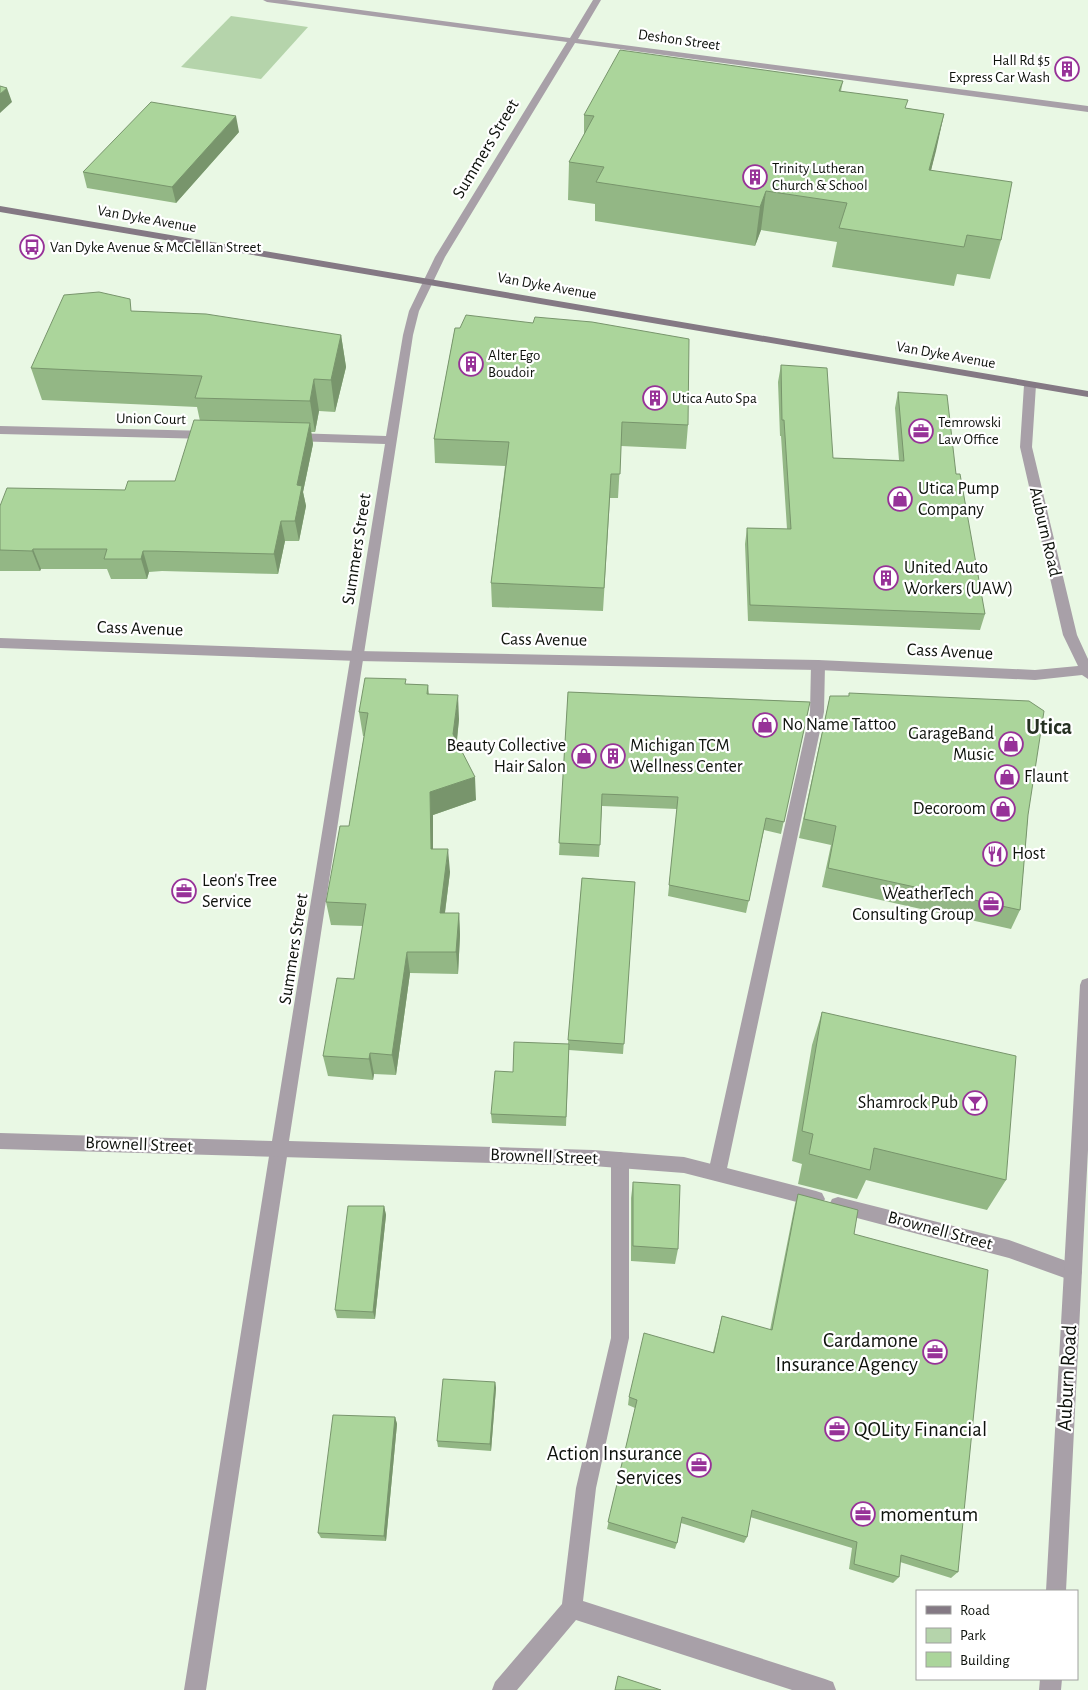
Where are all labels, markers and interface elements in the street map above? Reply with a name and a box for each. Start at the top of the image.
street label: Deshon Street [637,27,721,53]
place label: Hall Rd $5 Express Car Wash [949,53,1050,85]
building icon: Hall Rd $5 Express Car Wash [1054,56,1080,82]
street label: Summers Street [449,96,523,202]
place label: Trinity Lutheran Church & School [772,161,868,193]
building icon: Trinity Lutheran Church & School [742,164,768,190]
street label: Van Dyke Avenue [96,203,198,235]
bus stop icon: Van Dyke Avenue & McClellan Street [19,234,45,260]
place label: Van Dyke Avenue & McClellan Street [50,240,261,255]
street label: Van Dyke Avenue [496,270,598,302]
street label: Van Dyke Avenue [895,339,997,371]
place label: Alter Ego Boudoir [488,348,540,380]
building icon: Alter Ego Boudoir [458,351,484,377]
building icon: Utica Auto Spa [642,385,668,411]
place label: Utica Auto Spa [672,391,757,406]
street label: Union Court [116,411,186,427]
place label: Temrowski Law Office [938,415,1001,447]
office icon: Temrowski Law Office [908,418,934,444]
place label: Utica Pump Company [918,480,999,519]
street label: Auburn Road [1026,485,1064,579]
shop icon: Utica Pump Company [887,486,913,512]
street label: Summers Street [339,492,375,606]
place label: United Auto Workers (UAW) [904,559,1013,598]
building icon: United Auto Workers (UAW) [873,565,899,591]
street label: Cass Avenue [96,618,184,640]
street label: Cass Avenue [501,630,587,650]
street label: Cass Avenue [906,641,994,663]
shop icon: No Name Tattoo [752,712,778,738]
place label: No Name Tattoo [782,716,896,734]
district label: Utica [1026,716,1072,738]
place label: GarageBand Music [908,725,994,764]
shop icon: GarageBand Music [998,731,1024,757]
place label: Beauty Collective Hair Salon [447,737,566,776]
place label: Michigan TCM Wellness Center [630,737,743,776]
shop icon: Beauty Collective Hair Salon [571,743,597,769]
building icon: Michigan TCM Wellness Center [600,743,626,769]
shop icon: Flaunt [994,764,1020,790]
place label: Flaunt [1024,768,1069,786]
shop icon: Decoroom [990,796,1016,822]
place label: Decoroom [913,800,986,818]
restaurant icon: Host [982,841,1008,867]
place label: Host [1012,845,1045,863]
place label: Leon's Tree Service [202,872,277,911]
office icon: Leon's Tree Service [171,878,197,904]
place label: WeatherTech Consulting Group [852,885,974,924]
office icon: WeatherTech Consulting Group [978,891,1004,917]
street label: Summers Street [276,892,312,1006]
bar icon: Shamrock Pub [962,1090,988,1116]
place label: Shamrock Pub [858,1094,958,1112]
street label: Brownell Street [85,1134,193,1156]
street label: Brownell Street [490,1146,598,1168]
street label: Brownell Street [886,1208,995,1254]
street label: Auburn Road [1054,1324,1080,1432]
place label: Cardamone Insurance Agency [775,1330,918,1375]
office icon: Cardamone Insurance Agency [922,1339,948,1365]
office icon: QOLity Financial [824,1416,850,1442]
place label: QOLity Financial [854,1419,987,1440]
place label: Action Insurance Services [547,1443,682,1488]
office icon: Action Insurance Services [686,1452,712,1478]
office icon: momentum [850,1501,876,1527]
place label: momentum [880,1504,978,1525]
legend [916,1590,1078,1680]
text: Road [960,1603,990,1618]
text: Park [960,1628,986,1643]
text: Building [960,1653,1010,1668]

